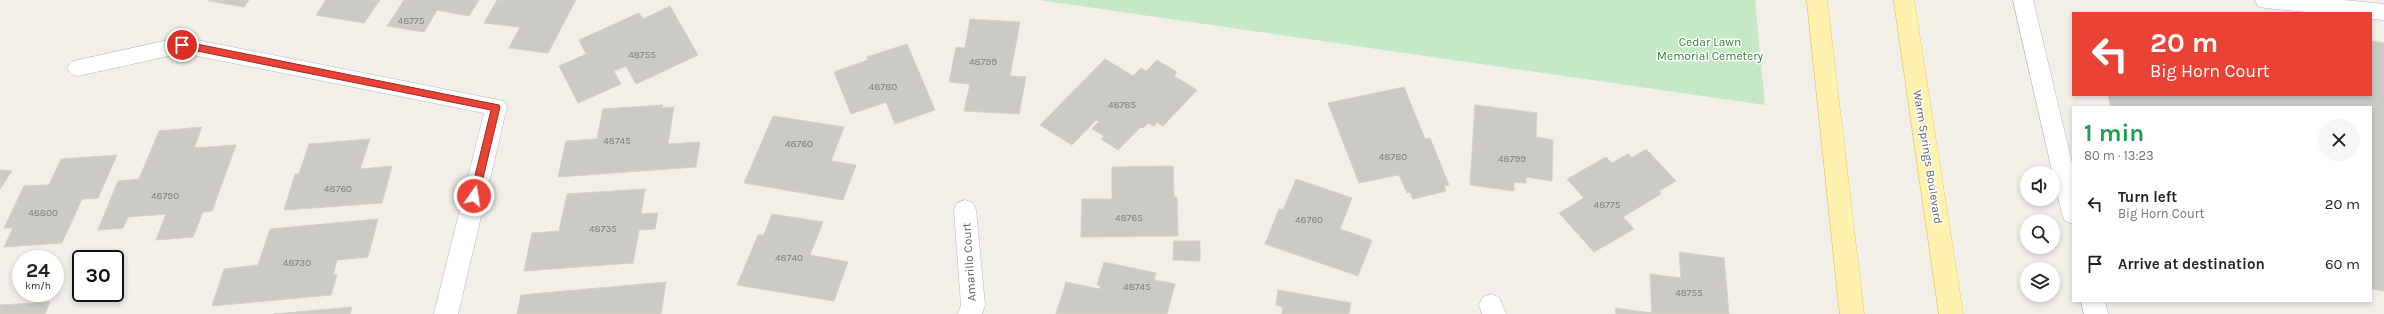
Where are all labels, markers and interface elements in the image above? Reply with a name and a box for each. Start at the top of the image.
house number: 48775 [398,15,425,27]
text: 20 m [2150,26,2218,59]
pin [165,28,199,62]
icon: left [2084,28,2136,80]
icon: arrive [171,34,193,56]
park label: Cedar Lawn Memorial Cemetery [1657,35,1764,63]
house number: 48755 [628,49,656,61]
house number: 48799 [969,56,997,68]
text: Big Horn Court [2150,60,2270,82]
house number: 48780 [869,81,897,93]
street label: Warm Springs Boulevard [1910,89,1946,225]
house number: 48785 [1108,99,1136,111]
text: 1 min [2084,119,2144,147]
button: close [2318,119,2360,161]
house number: 48745 [603,135,631,147]
house number: 48760 [785,138,813,150]
text: 80 m · 13:23 [2084,148,2154,163]
house number: 48780 [1379,151,1407,163]
house number: 48799 [1498,153,1526,165]
map controls [2020,166,2060,302]
button: sound [2020,166,2060,206]
position arrow [453,175,495,217]
house number: 48760 [324,183,352,195]
text: Turn left [2118,188,2177,206]
house number: 48790 [151,190,179,202]
icon: left [2084,193,2106,215]
text: 20 m [2325,195,2360,213]
house number: 48775 [1594,199,1621,211]
text: Big Horn Court [2118,206,2204,221]
house number: 48800 [28,207,58,219]
house number: 48765 [1115,212,1143,224]
house number: 48760 [1295,214,1323,226]
button: search [2020,214,2060,254]
street label: Amarillo Court [959,222,979,302]
house number: 48735 [589,223,617,235]
speed limit sign: 30 [72,250,124,302]
house number: 48740 [775,252,803,264]
icon: arrive [2084,253,2106,275]
text: Arrive at destination [2118,255,2265,273]
text: 60 m [2325,255,2360,273]
house number: 48730 [283,257,311,269]
text: 24 [26,259,50,282]
button: layers [2020,262,2060,302]
text: km/h [25,280,51,292]
house number: 48745 [1123,281,1151,293]
house number: 48755 [1675,287,1703,299]

